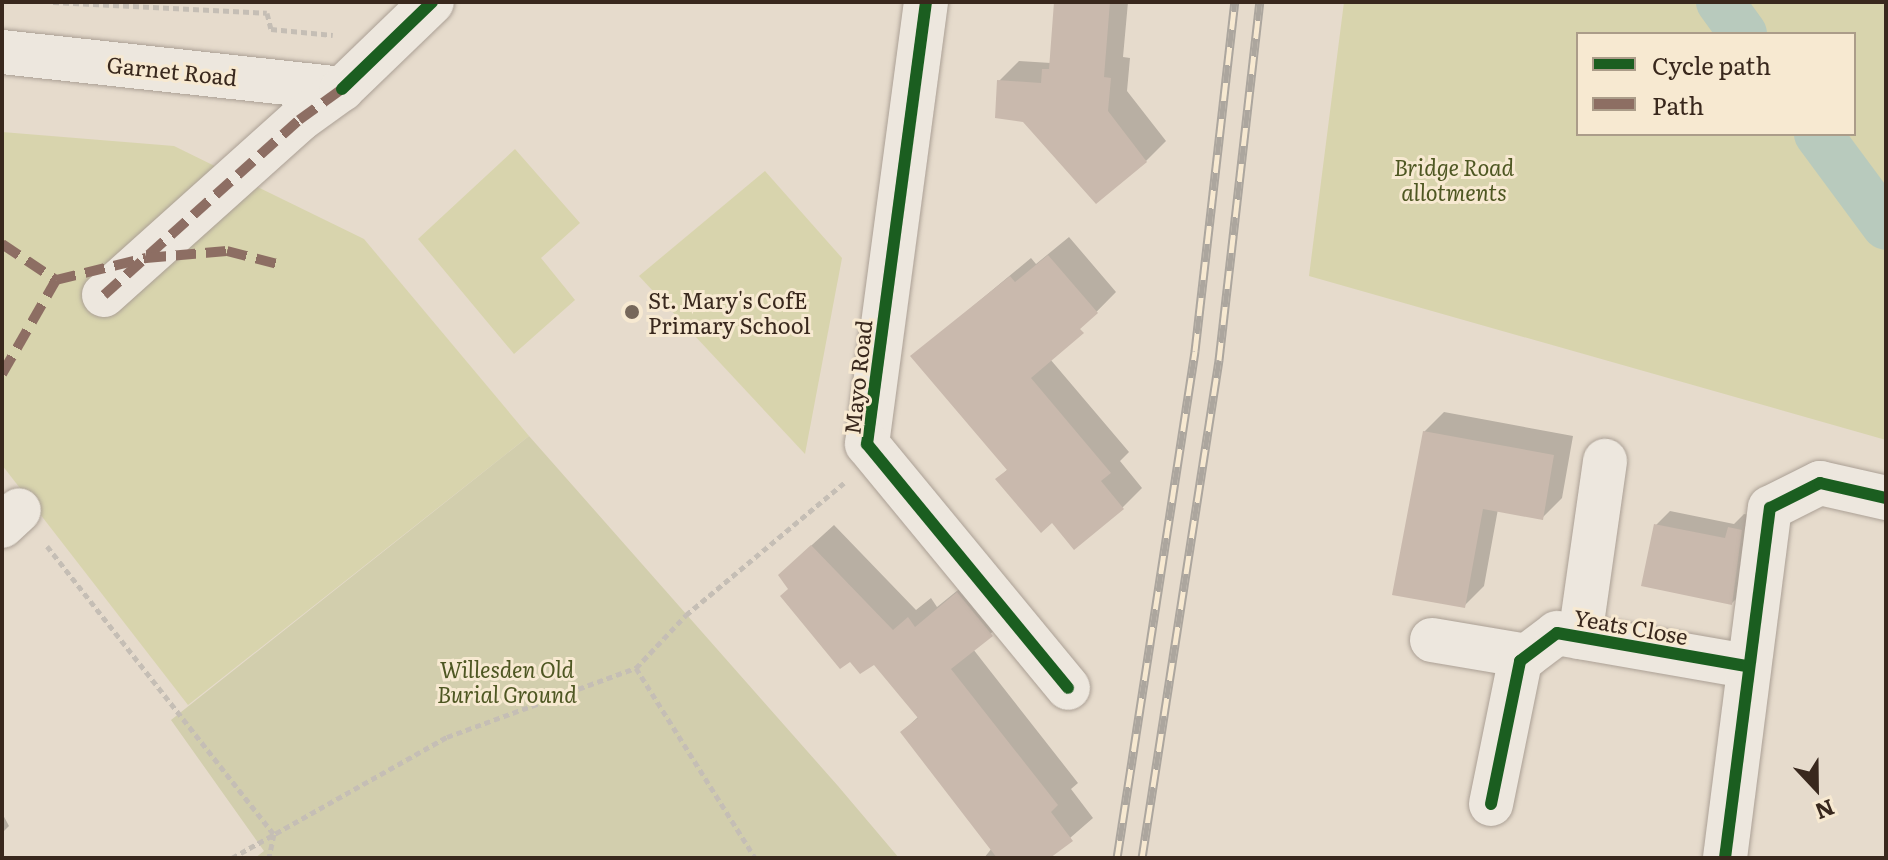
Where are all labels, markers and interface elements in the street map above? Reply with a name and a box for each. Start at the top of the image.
legend [1576,32,1856,136]
text: Cycle path [1652,47,1771,82]
street label: Garnet Road [106,50,238,90]
text: Path [1652,87,1704,122]
park label: Bridge Road allotments [1394,153,1514,204]
place label: St. Mary's CofE Primary School [648,286,811,338]
marker: St. Mary's CofE Primary School [623,303,641,321]
street label: Mayo Road [838,318,876,436]
street label: Yeats Close [1572,603,1690,649]
park label: Willesden Old Burial Ground [437,655,577,706]
north arrow [1776,748,1856,828]
text: N [1810,792,1840,829]

